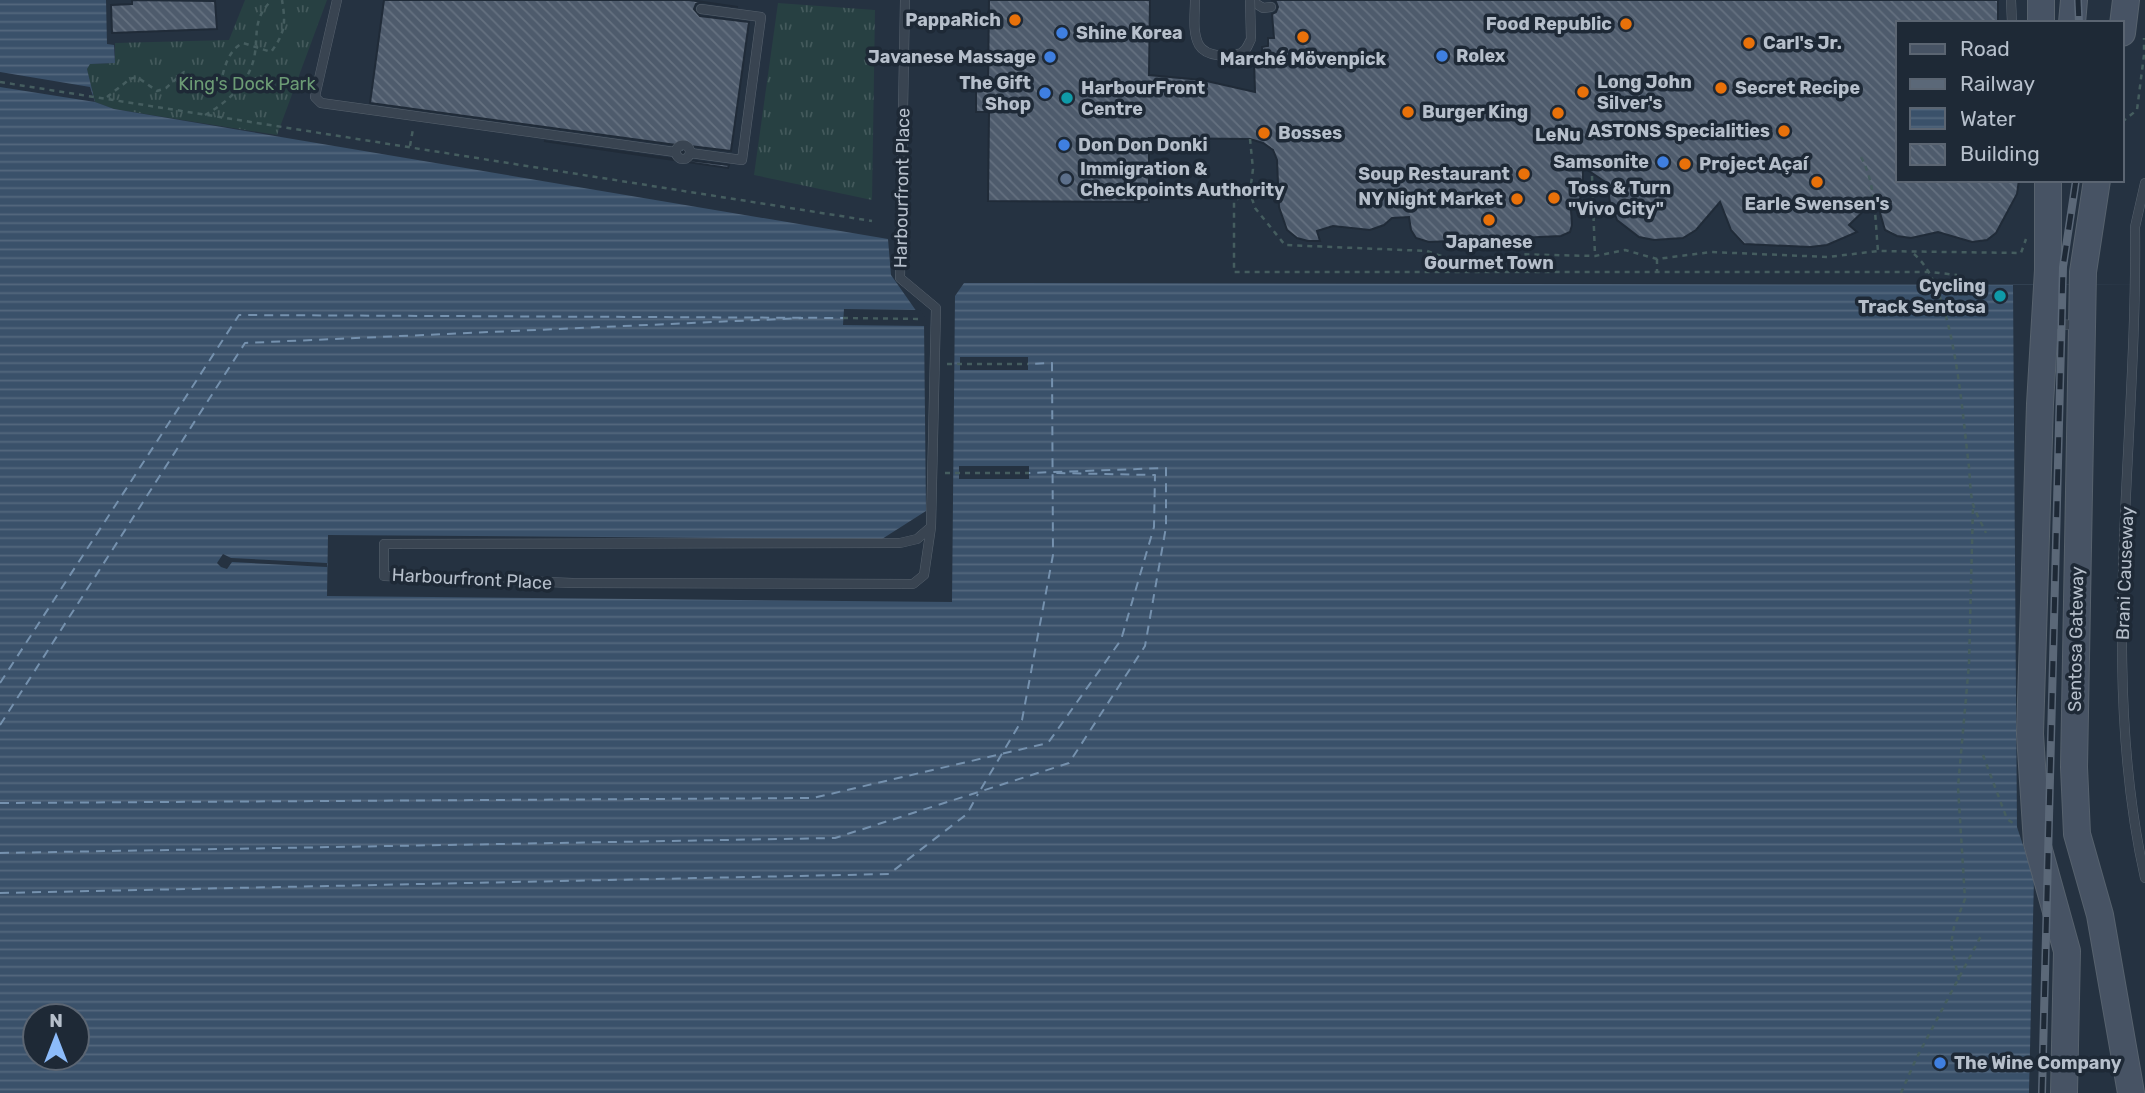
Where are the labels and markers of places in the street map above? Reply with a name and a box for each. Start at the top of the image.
place label: PappaRich [905,9,1001,31]
marker: PappaRich [1007,12,1023,28]
place label: Food Republic [1486,13,1612,35]
marker: Food Republic [1618,16,1634,32]
place label: Shine Korea [1076,22,1183,44]
marker: Shine Korea [1054,25,1070,41]
marker: Marché Mövenpick [1295,29,1311,45]
place label: Carl's Jr. [1763,32,1842,54]
marker: Carl's Jr. [1741,35,1757,51]
place label: Rolex [1456,45,1506,67]
place label: Javanese Massage [868,46,1036,68]
place label: Marché Mövenpick [1220,48,1387,70]
marker: Rolex [1434,48,1450,64]
marker: Javanese Massage [1042,49,1058,65]
place label: Long John Silver's [1597,71,1692,114]
place label: The Gift Shop [959,72,1031,115]
place label: HarbourFront Centre [1081,77,1205,120]
place label: Secret Recipe [1735,77,1860,99]
marker: Secret Recipe [1713,80,1729,96]
marker: Long John Silver's [1575,84,1591,100]
marker: The Gift Shop [1037,85,1053,101]
marker: HarbourFront Centre [1059,90,1075,106]
place label: Burger King [1422,101,1528,123]
marker: Burger King [1400,104,1416,120]
marker: LeNu [1550,105,1566,121]
place label: ASTONS Specialities [1588,120,1770,142]
place label: Bosses [1278,122,1342,144]
marker: ASTONS Specialities [1776,123,1792,139]
place label: LeNu [1535,124,1581,146]
marker: Bosses [1256,125,1272,141]
place label: Don Don Donki [1078,134,1208,156]
marker: Don Don Donki [1056,137,1072,153]
place label: Samsonite [1553,151,1649,173]
place label: Project Açaí [1699,153,1810,175]
marker: Samsonite [1655,154,1671,170]
marker: Project Açaí [1677,156,1693,172]
place label: Immigration & Checkpoints Authority [1080,158,1285,201]
place label: Soup Restaurant [1358,163,1510,185]
marker: Soup Restaurant [1516,166,1532,182]
marker: Immigration & Checkpoints Authority [1058,171,1074,187]
marker: Earle Swensen's [1809,174,1825,190]
place label: Toss & Turn "Vivo City" [1568,177,1671,220]
place label: NY Night Market [1358,188,1503,210]
marker: Toss & Turn "Vivo City" [1546,190,1562,206]
marker: NY Night Market [1509,191,1525,207]
place label: Earle Swensen's [1745,193,1889,215]
marker: Japanese Gourmet Town [1481,212,1497,228]
place label: Japanese Gourmet Town [1424,231,1554,274]
place label: Cycling Track Sentosa [1858,275,1986,318]
marker: Cycling Track Sentosa [1992,288,2008,304]
place label: The Wine Company [1954,1052,2122,1074]
marker: The Wine Company [1932,1055,1948,1071]

